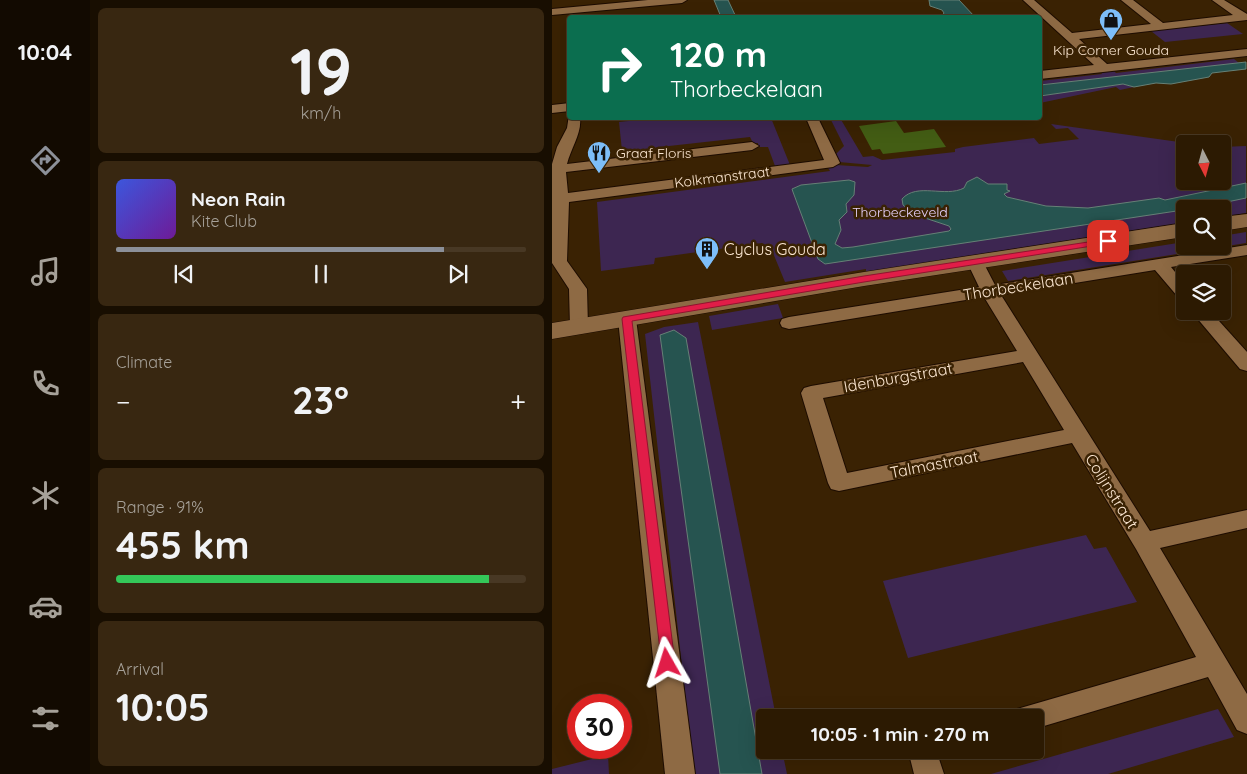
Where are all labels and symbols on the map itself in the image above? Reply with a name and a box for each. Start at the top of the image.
shop icon: Kip Corner Gouda [1098,7,1124,41]
place label: Kip Corner Gouda [1053,41,1169,59]
north arrow [1176,135,1231,190]
restaurant icon: Graaf Floris [586,140,612,174]
place label: Graaf Floris [616,144,691,162]
street label: Kolkmanstraat [673,162,771,192]
park label: Thorbeckeveld [852,203,948,221]
pin [1087,220,1129,262]
building icon: Cyclus Gouda [694,236,720,270]
place label: Cyclus Gouda [724,239,826,259]
street label: Thorbeckelaan [961,267,1075,305]
street label: Idenburgstraat [842,358,954,396]
street label: Talmastraat [888,446,980,482]
street label: Colijnstraat [1081,450,1143,532]
position arrow [640,636,692,688]
speed limit sign: 30 [567,694,632,759]

